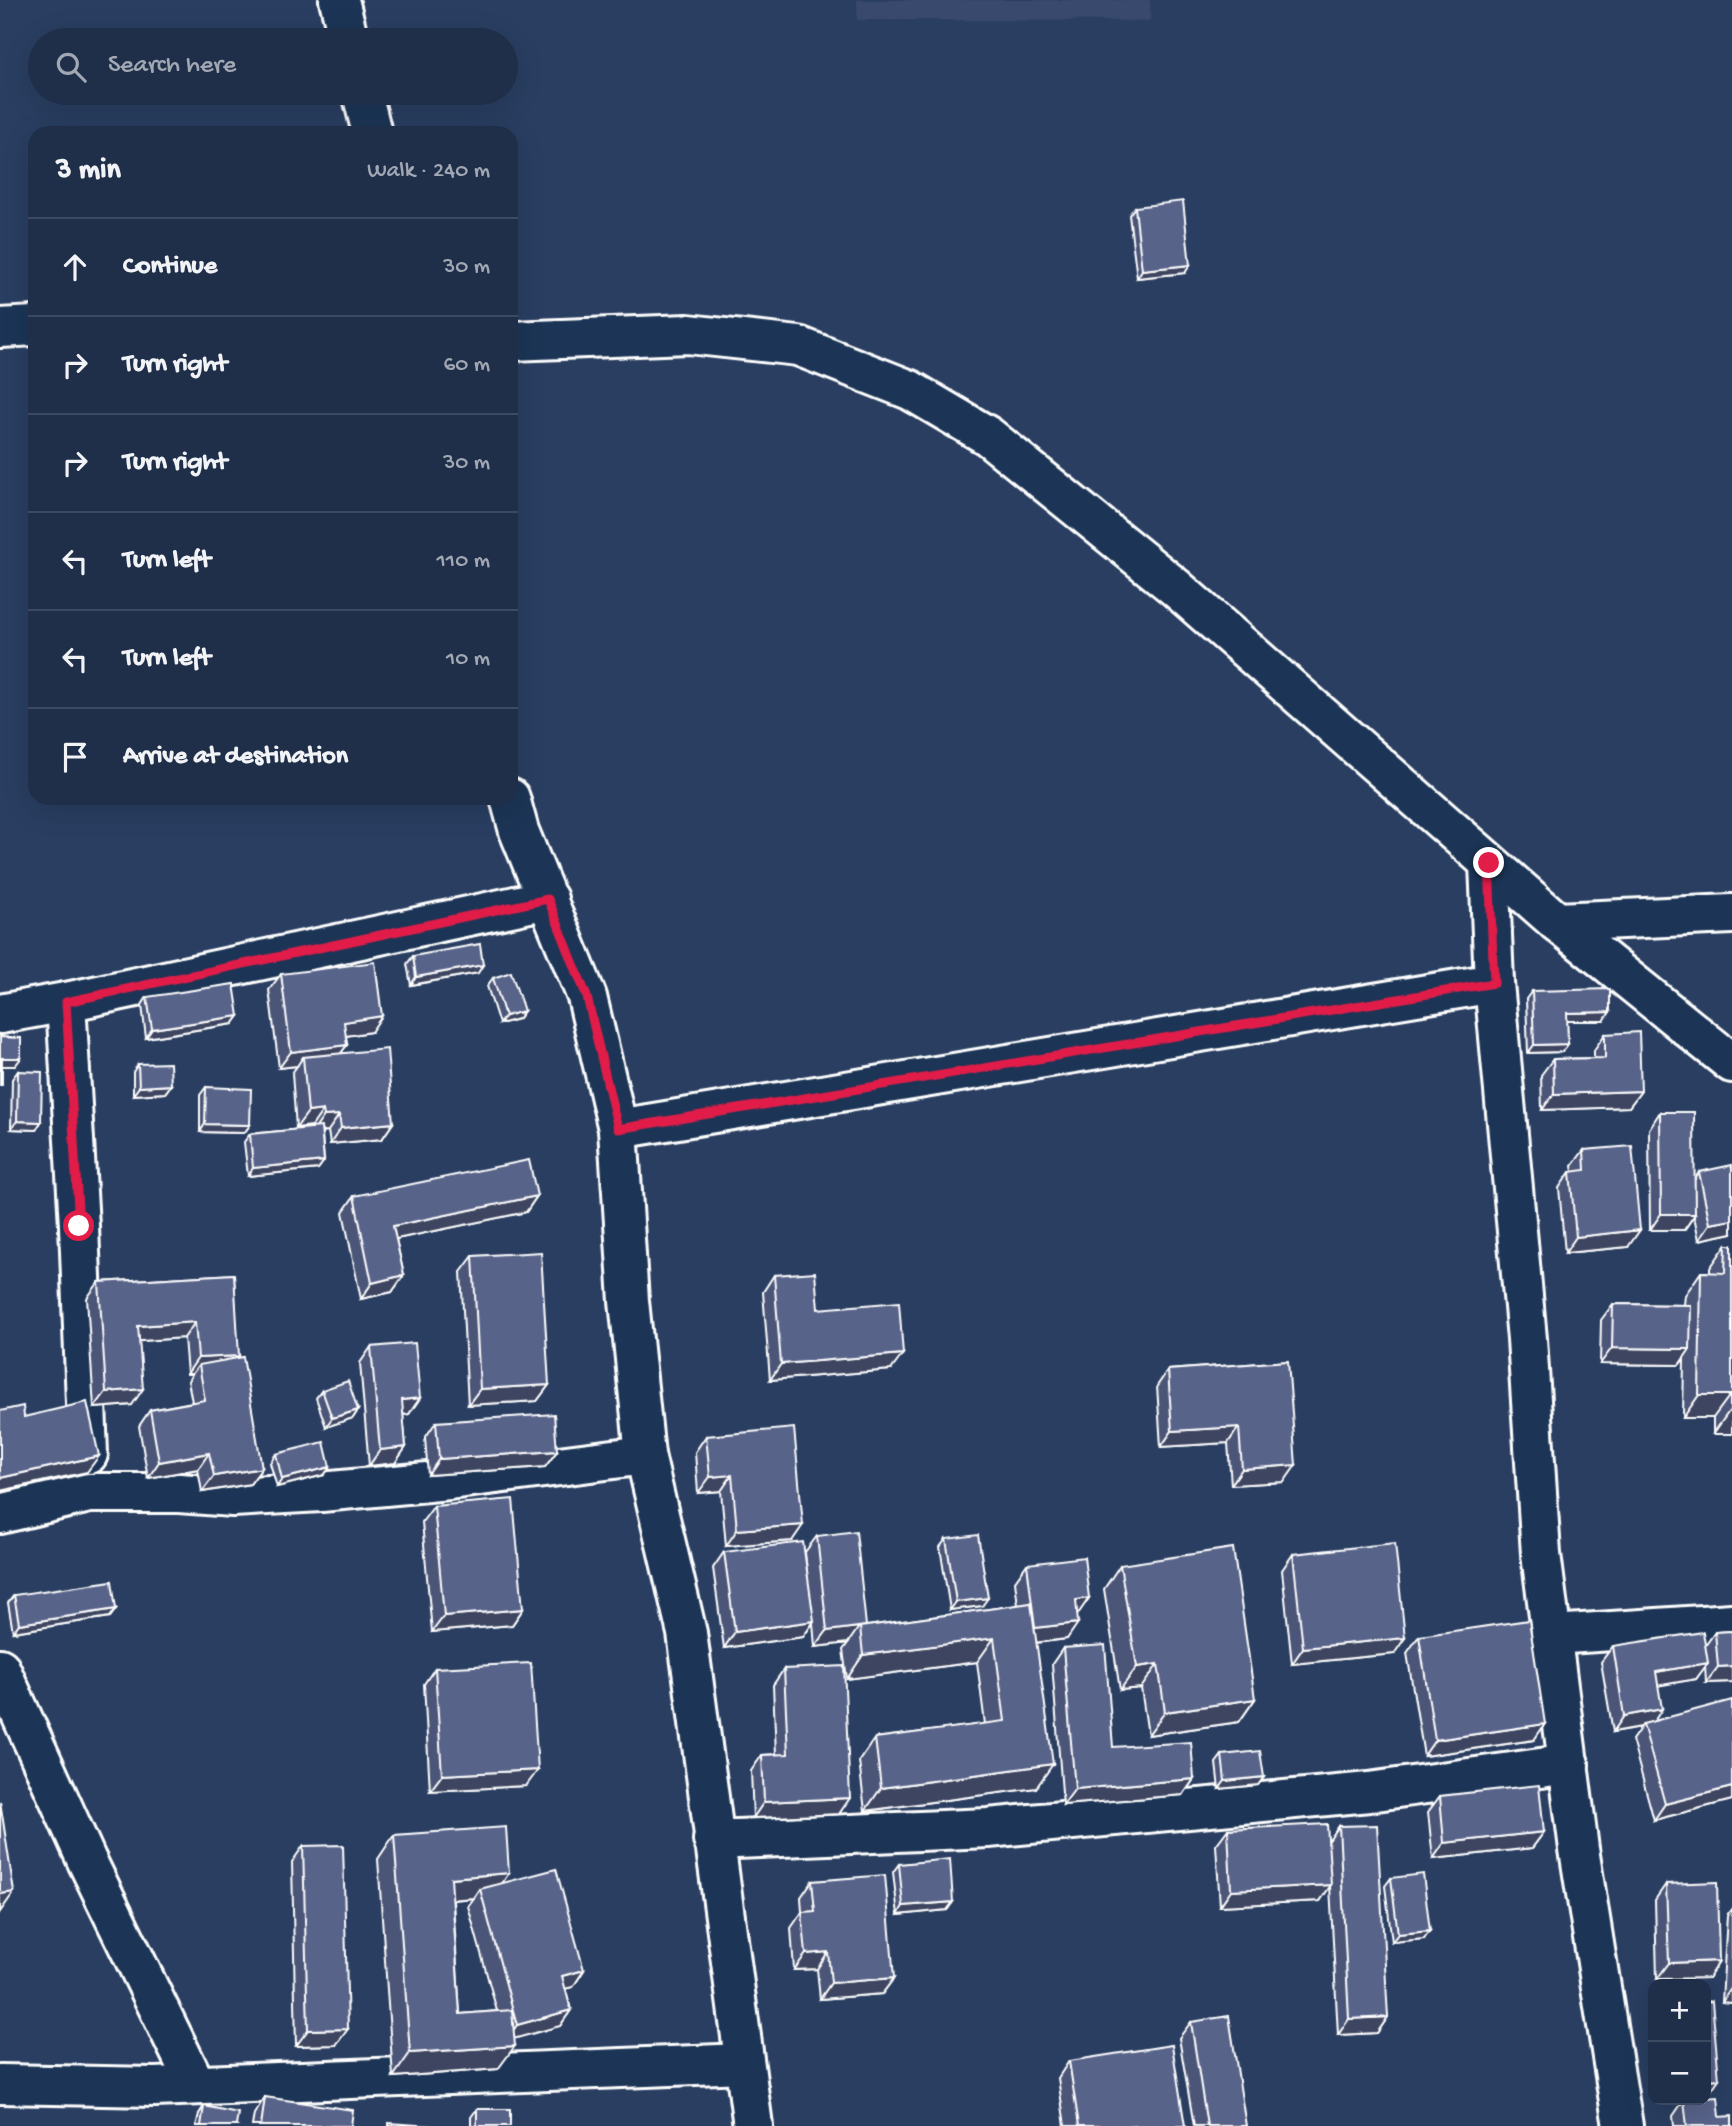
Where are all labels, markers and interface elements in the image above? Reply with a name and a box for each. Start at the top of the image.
search box [28,28,518,105]
icon: search [52,48,90,86]
text: Search here [108,51,236,82]
text: 3 min [56,154,121,189]
text: Walk · 240 m [367,158,490,185]
icon: ahead [56,248,94,286]
text: Continue [123,252,217,283]
text: 30 m [443,254,490,281]
icon: right [56,346,94,384]
text: Turn right [123,350,227,381]
text: 60 m [444,352,490,379]
icon: right [56,444,94,482]
text: Turn right [123,448,227,479]
text: 30 m [443,450,490,477]
icon: left [56,542,94,580]
text: Turn left [123,546,211,577]
text: 110 m [437,548,490,575]
icon: left [56,640,94,678]
text: Turn left [123,644,211,675]
text: 10 m [446,646,490,673]
icon: arrive [56,738,94,776]
text: Arrive at destination [123,742,348,773]
route end [1473,847,1504,878]
route start [63,1210,94,1241]
map controls [1648,1979,1711,2105]
button: + [1648,1979,1711,2042]
button: − [1648,2042,1711,2105]

